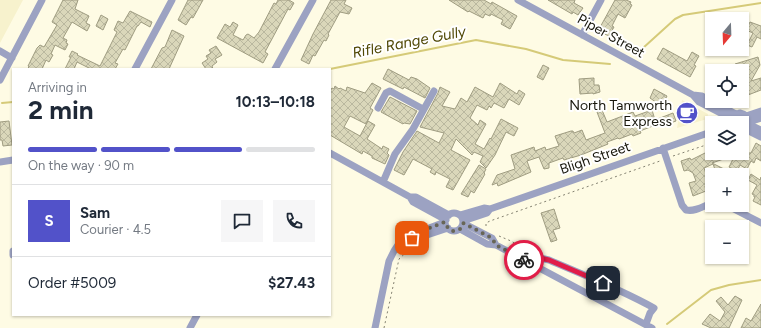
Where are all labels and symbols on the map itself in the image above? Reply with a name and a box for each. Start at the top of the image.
street label: Piper Street [574,10,648,62]
north arrow [705,12,749,56]
water label: Rifle Range Gully [351,22,468,62]
place label: North Tamworth Express [569,97,672,130]
cafe icon: North Tamworth Express [674,100,700,126]
street label: Bligh Street [557,138,633,178]
pin [395,221,429,255]
courier [504,240,544,280]
pin [586,266,620,300]

